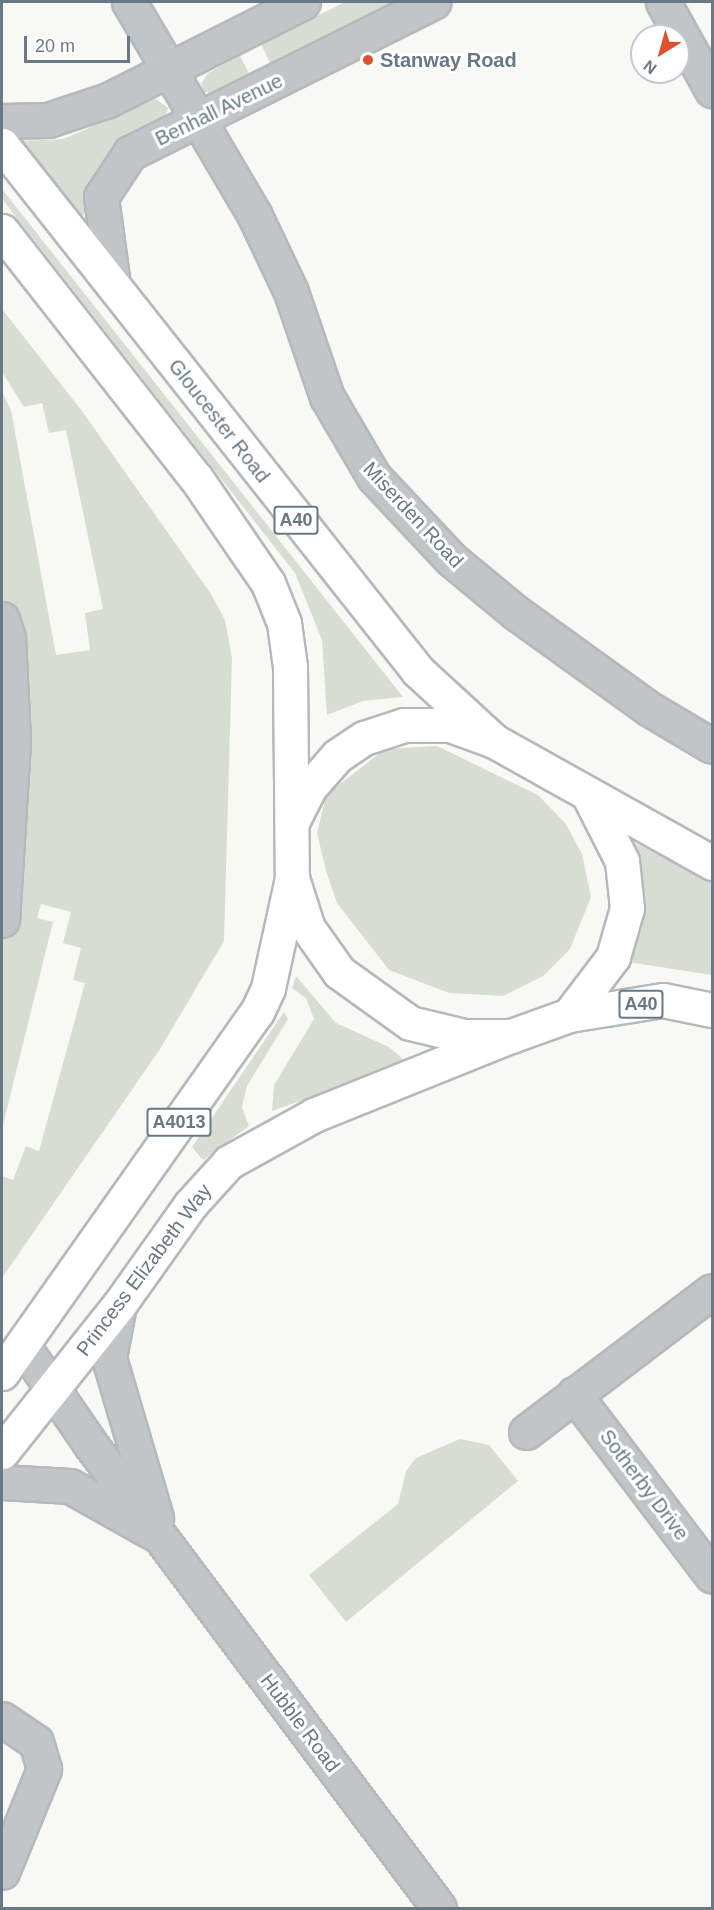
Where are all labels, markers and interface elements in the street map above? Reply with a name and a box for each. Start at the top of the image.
scale bar [27,24,134,62]
north arrow [630,24,690,84]
text: 20 m [35,36,75,56]
place label: Stanway Road [380,48,517,72]
marker: Stanway Road [361,53,375,67]
text: N [640,57,660,77]
street label: Benhall Avenue [151,69,287,151]
street label: Gloucester Road [163,354,275,488]
street label: Miserden Road [358,457,468,573]
road number: A40 [272,505,320,535]
road number: A40 [617,989,665,1019]
road number: A4013 [146,1107,212,1137]
street label: Princess Elizabeth Way [71,1179,217,1361]
street label: Sotherby Drive [595,1425,693,1545]
street label: Hubble Road [255,1669,345,1777]

